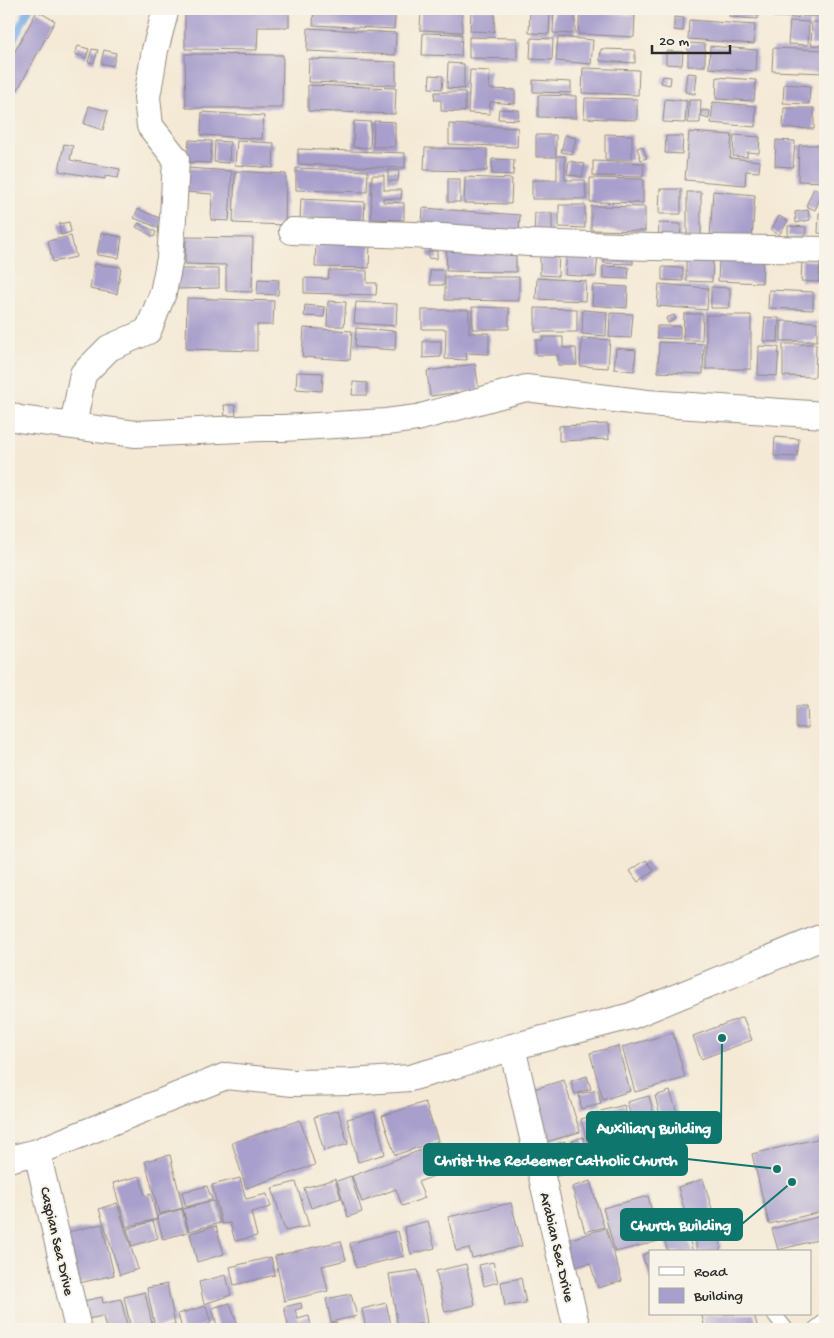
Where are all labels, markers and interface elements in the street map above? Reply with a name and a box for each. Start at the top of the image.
scale bar [652,22,729,54]
text: 20 m [659,33,689,51]
callout: Auxiliary Building [587,1112,721,1143]
text: Auxiliary Building [596,1121,711,1140]
callout: Christ the Redeemer Catholic Church [424,1144,687,1175]
text: Christ the Redeemer Catholic Church [433,1153,678,1172]
street label: Caspian Sea Drive [35,1185,77,1298]
street label: Arabian Sea Drive [535,1191,577,1304]
callout: Church Building [621,1209,742,1240]
text: Church Building [630,1218,731,1237]
legend [649,1250,812,1316]
text: Road [694,1264,728,1282]
text: Building [693,1288,743,1306]

